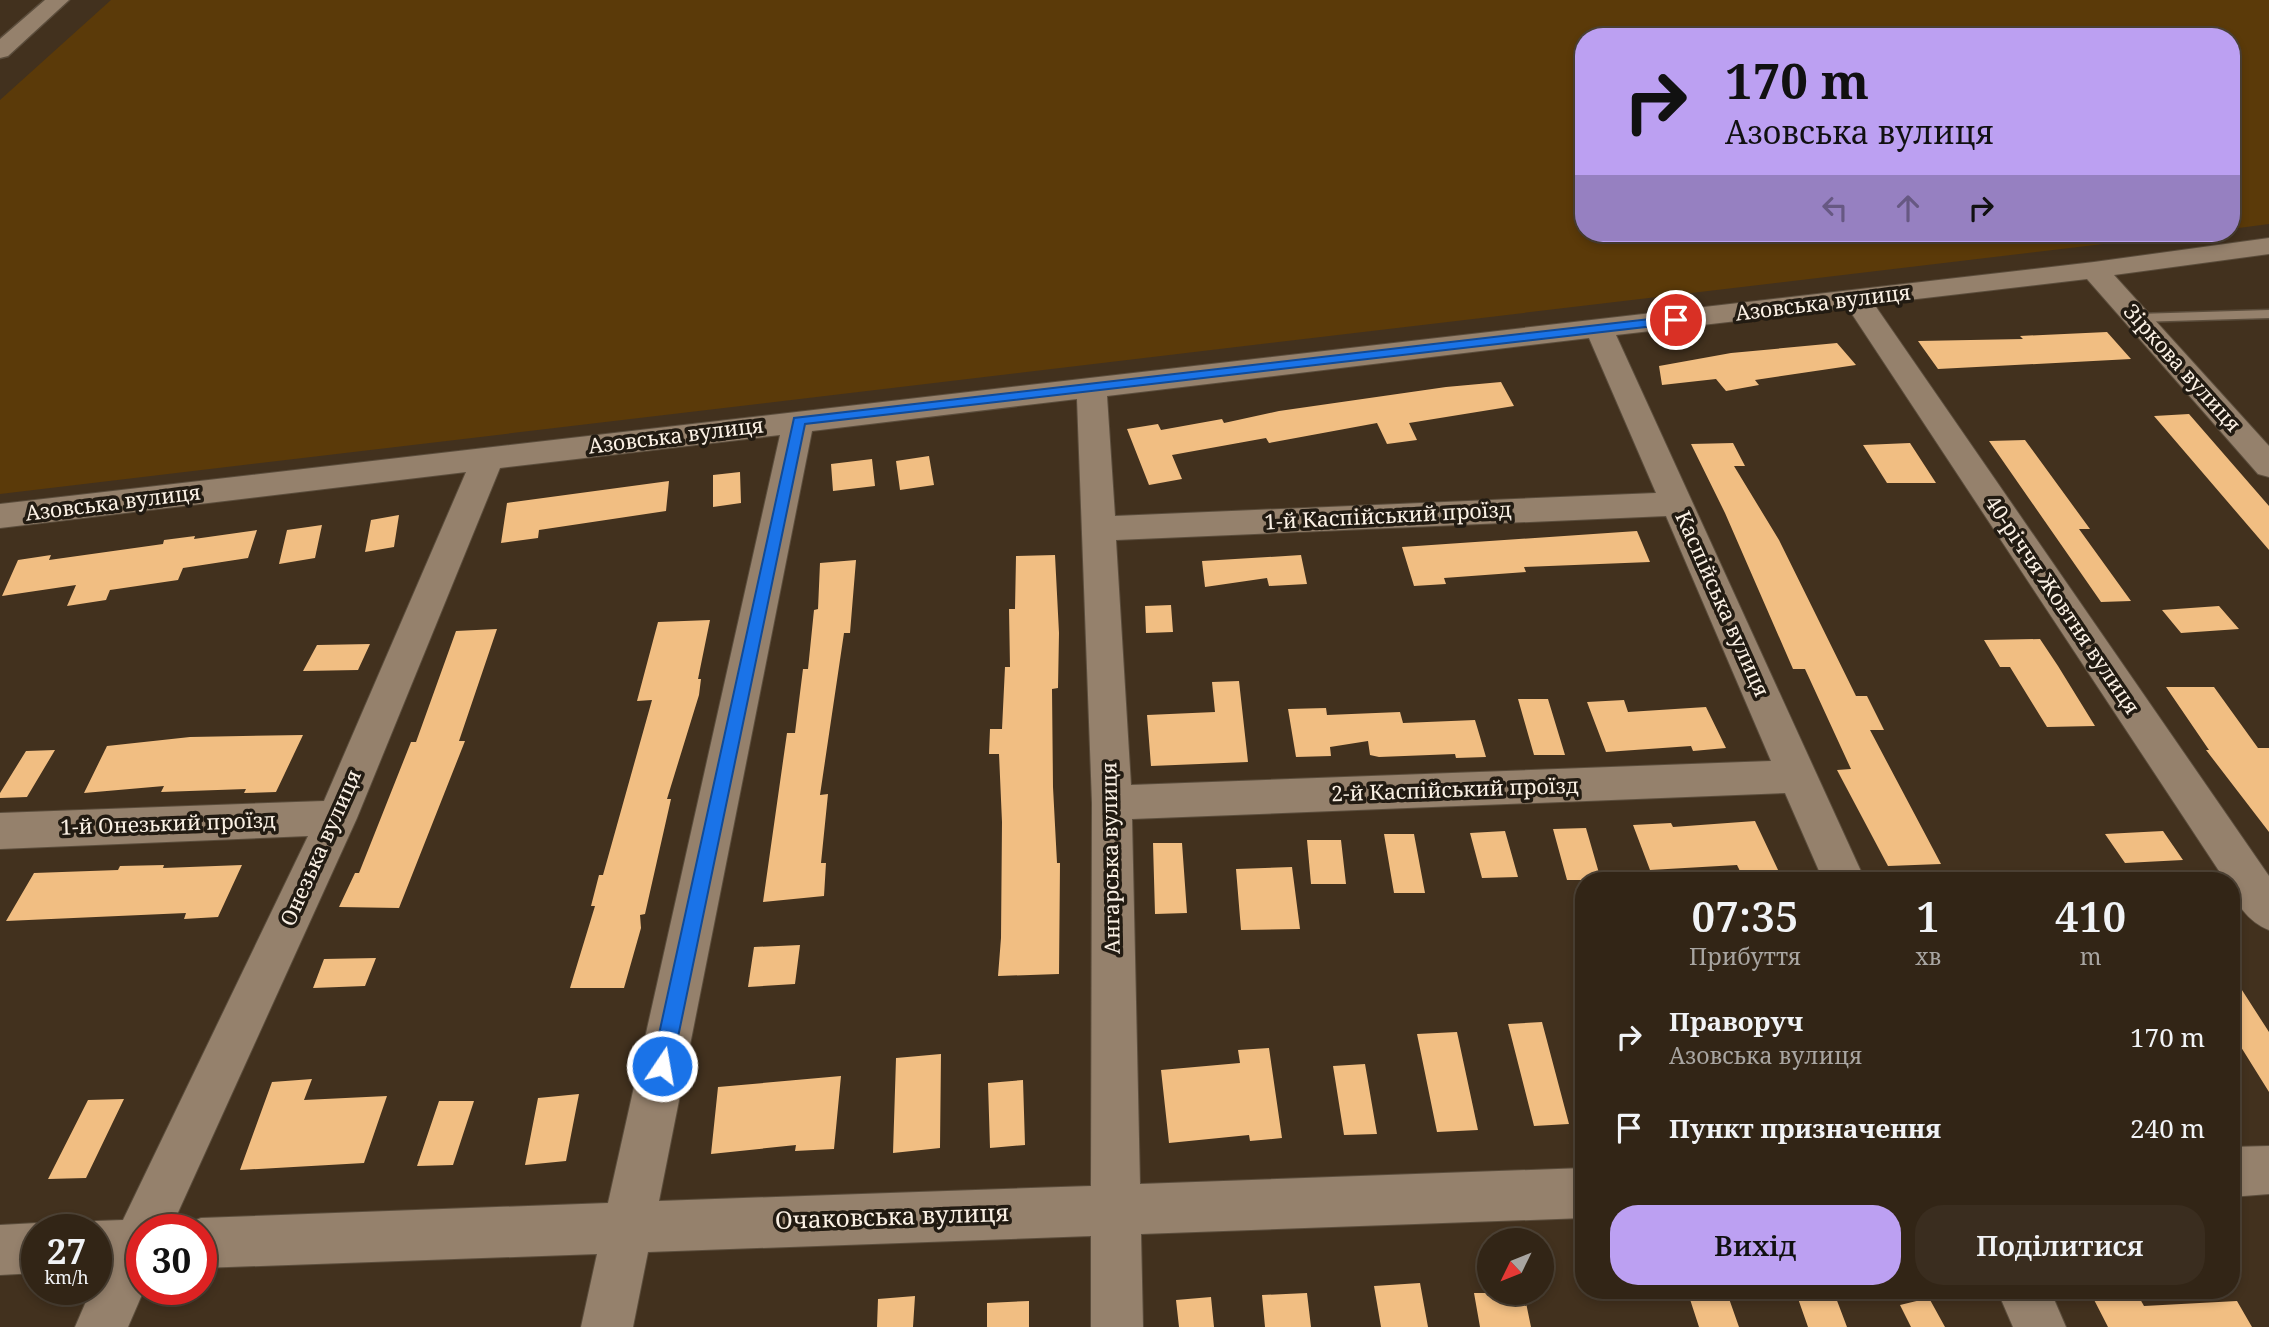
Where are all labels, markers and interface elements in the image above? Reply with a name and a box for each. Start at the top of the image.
text: 170 m [1725,47,1869,113]
icon: right [1610,56,1701,147]
text: Азовська вулиця [1725,110,1994,153]
icon: left [1816,189,1854,227]
icon: ahead [1889,189,1927,227]
icon: right [1962,189,2000,227]
street label: Азовська вулиця [1734,277,1912,327]
pin [1646,290,1706,350]
street label: Зіркова вулиця [2118,297,2248,437]
icon: arrive [1657,301,1695,339]
street label: Азовська вулиця [587,410,765,460]
street label: Азовська вулиця [24,477,202,527]
street label: 40-річчя Жовтня вулиця [1979,490,2147,719]
street label: 1-й Каспійський проїзд [1264,495,1512,535]
street label: Каспійська вулиця [1669,506,1776,701]
street label: Ангарська вулиця [1094,762,1126,954]
street label: Онезька вулиця [273,765,367,930]
street label: 2-й Каспійський проїзд [1331,771,1579,807]
street label: 1-й Онезький проїзд [60,805,276,841]
text: 07:35 [1692,887,1799,944]
text: 1 [1916,887,1940,944]
text: 410 [2055,887,2126,944]
text: Прибуття [1689,940,1801,972]
text: хв [1915,940,1941,972]
text: m [2080,940,2101,972]
text: Праворуч [1669,1003,1803,1039]
icon: right [1610,1018,1648,1056]
text: 170 m [2130,1019,2205,1055]
position arrow [625,1029,699,1103]
text: Азовська вулиця [1669,1039,1862,1071]
icon: arrive [1610,1109,1648,1147]
text: Пункт призначення [1669,1110,1941,1146]
text: 240 m [2130,1110,2205,1146]
street label: Очаковська вулиця [774,1195,1010,1236]
button: Вихід [1610,1205,1901,1285]
button: Поділитися [1915,1205,2205,1285]
speed limit sign: 30 [126,1214,217,1305]
text: 27 [47,1227,86,1274]
north arrow [1477,1228,1554,1306]
map controls [1477,1228,1554,1305]
text: km/h [44,1265,89,1289]

